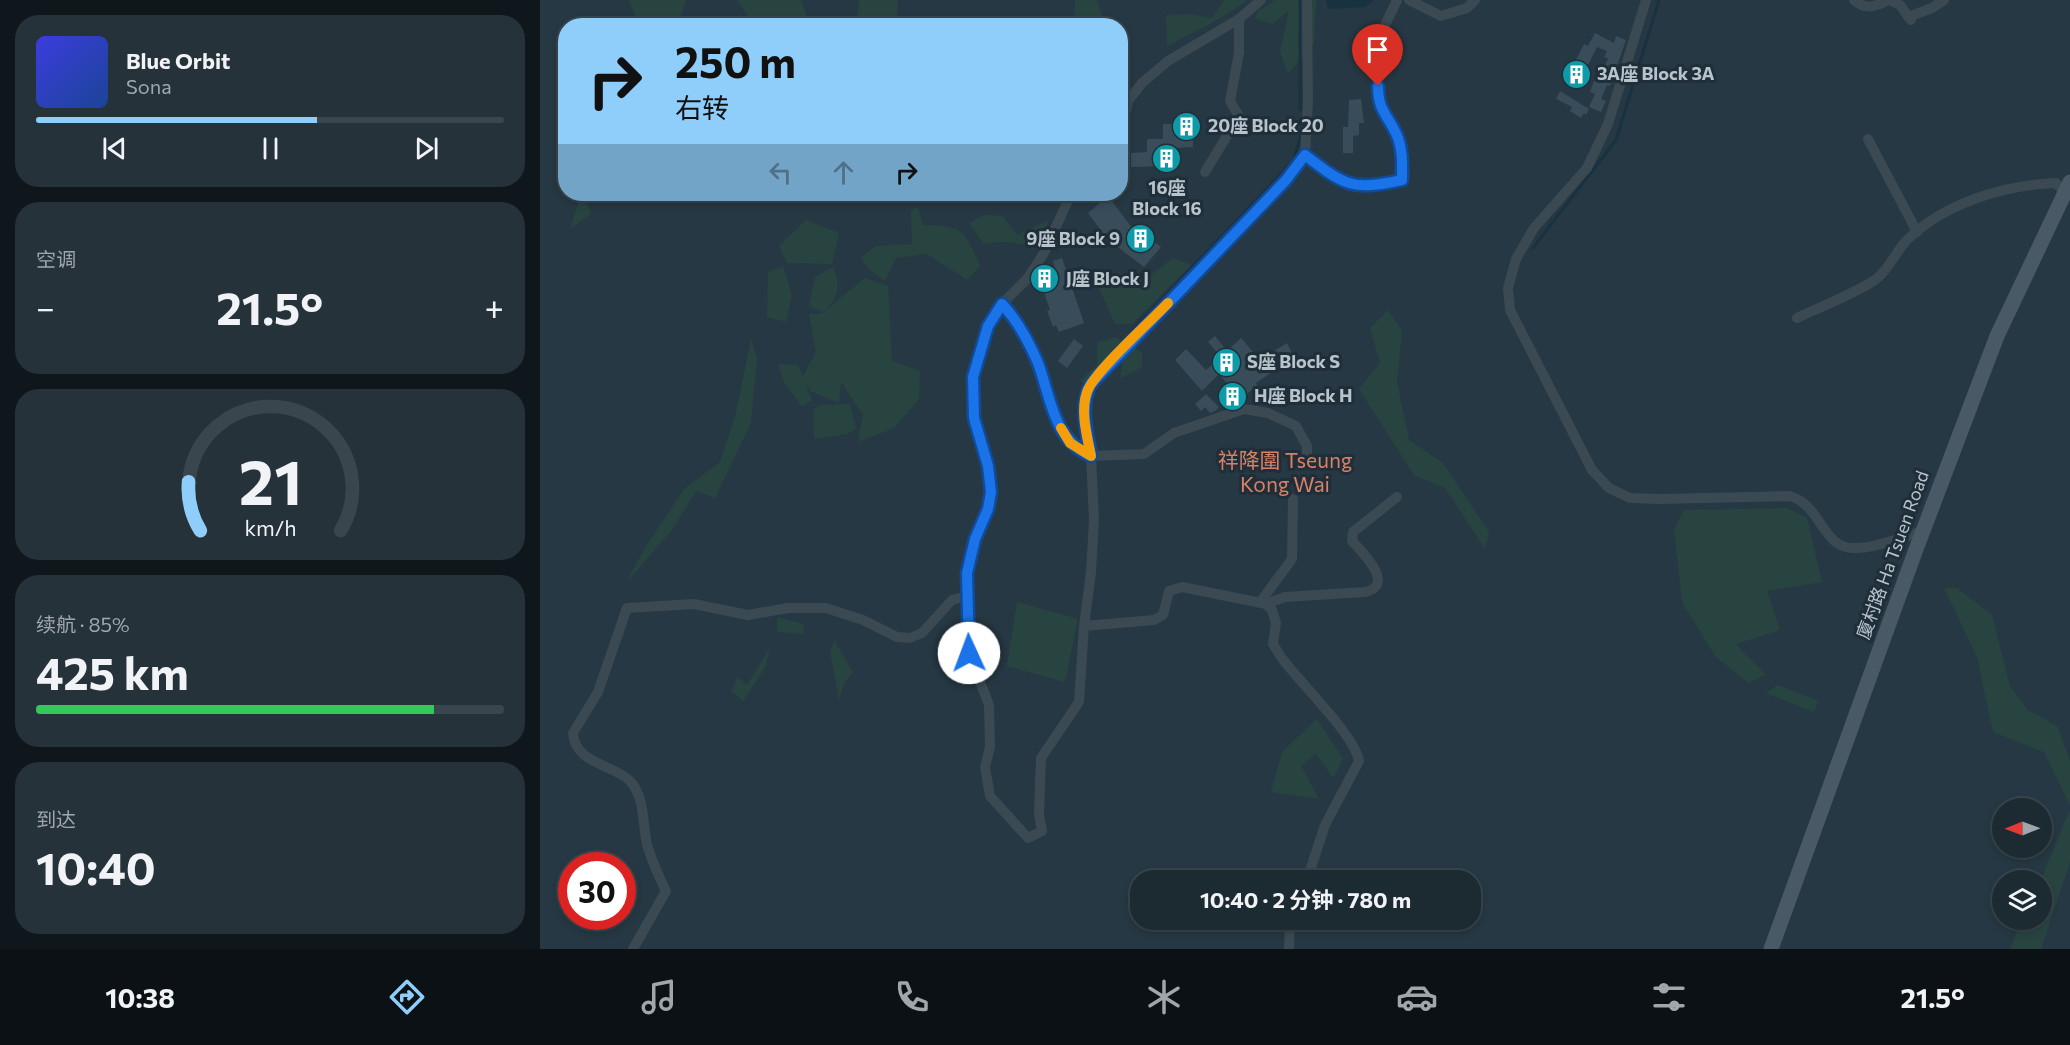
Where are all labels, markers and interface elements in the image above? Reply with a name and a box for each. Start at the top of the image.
pin [1352,24,1403,86]
icon: arrive [1361,33,1394,66]
text: 250 m [675,35,796,87]
icon: right [576,42,654,120]
text: Blue Orbit [126,47,230,74]
building icon: 3A座 Block 3A [1560,58,1592,90]
place label: 3A座 Block 3A [1597,62,1714,84]
text: Sona [126,74,172,98]
text: 右转 [675,91,729,124]
building icon: 20座 Block 20 [1171,110,1203,142]
place label: 20座 Block 20 [1208,114,1324,136]
icon: previous [98,132,131,165]
icon: pause [254,132,287,165]
icon: next [410,132,443,165]
building icon: 16座 Block 16 [1151,143,1183,175]
icon: left [764,156,797,189]
icon: ahead [827,156,860,189]
icon: right [890,156,923,189]
place label: 16座 Block 16 [1132,176,1202,219]
building icon: 9座 Block 9 [1125,223,1157,255]
place label: 9座 Block 9 [1026,227,1120,249]
text: 空调 [36,247,76,271]
building icon: J座 Block J [1029,263,1061,295]
place label: J座 Block J [1066,267,1149,289]
text: 21.5° [216,279,323,334]
text: − [36,286,55,327]
text: + [485,286,504,327]
building icon: S座 Block S [1210,346,1242,378]
place label: S座 Block S [1247,350,1340,372]
building icon: H座 Block H [1217,380,1249,412]
place label: H座 Block H [1254,384,1353,406]
text: 21 [238,443,302,519]
district label: 祥降圍 Tseung Kong Wai [1218,447,1352,496]
street label: 廈村路 Ha Tsuen Road [1851,467,1933,642]
text: km/h [244,515,296,541]
text: 续航 · 85% [36,612,130,636]
position arrow [937,621,1001,685]
text: 425 km [36,644,189,699]
north arrow [1992,798,2052,858]
map controls [1992,798,2052,930]
text: 到达 [36,807,76,831]
text: 10:40 [36,839,156,894]
speed limit sign: 30 [558,852,636,930]
button: layers [1992,870,2052,930]
text: 10:40 · 2 分钟 · 780 m [1200,886,1411,913]
icon: directions [386,976,428,1018]
icon: music [638,976,680,1018]
icon: phone [891,976,933,1018]
icon: climate [1143,976,1185,1018]
icon: car [1396,976,1438,1018]
icon: filters [1648,976,1690,1018]
text: 10:38 [105,981,175,1014]
text: 21.5° [1901,981,1965,1014]

